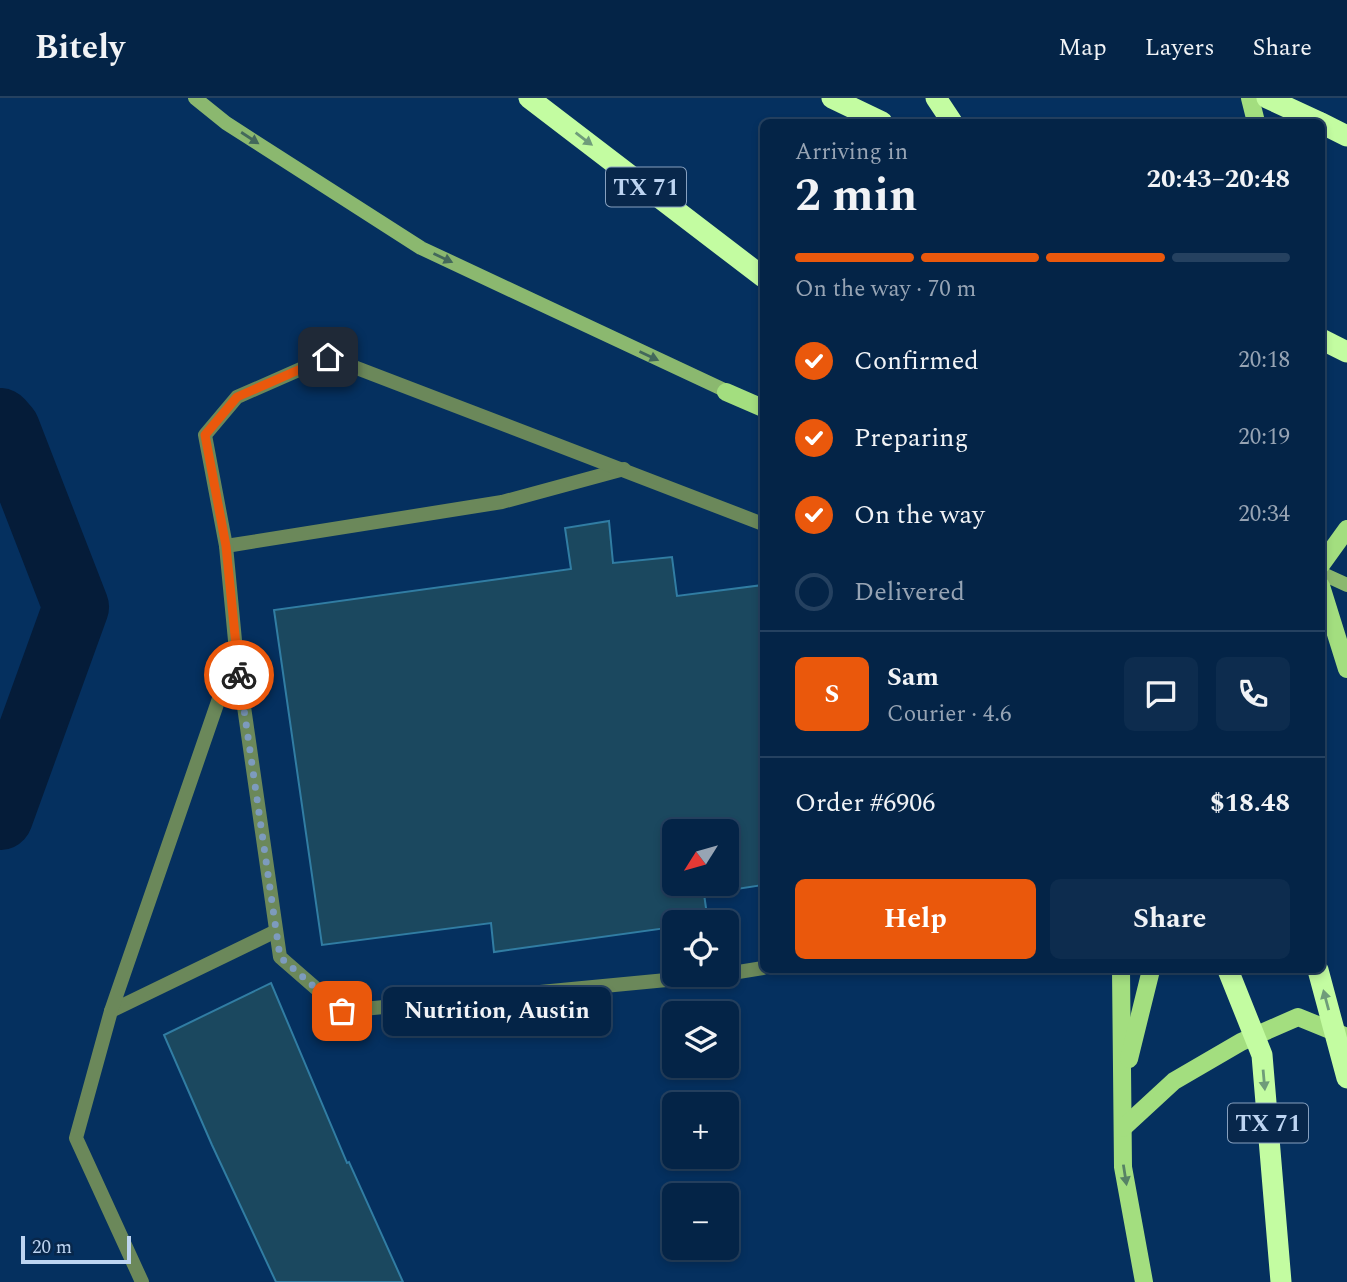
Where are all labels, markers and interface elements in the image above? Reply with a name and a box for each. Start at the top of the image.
text: Bitely [35,23,125,73]
text: Map [1058,30,1107,66]
text: Layers [1145,30,1215,66]
text: Share [1253,30,1312,66]
one-way arrow [240,132,260,145]
one-way arrow [574,132,592,147]
text: Arriving in [795,135,908,170]
text: 20:43–20:48 [1146,159,1290,199]
text: 2 min [795,161,917,231]
road number: TX 71 [606,167,686,206]
one-way arrow [433,253,453,264]
text: On the way · 70 m [795,272,976,307]
pin [298,327,358,387]
icon: home [309,338,347,376]
text: Confirmed [854,341,979,381]
icon: check [795,342,833,380]
text: 20:18 [1238,343,1290,378]
one-way arrow [638,350,659,361]
text: Preparing [854,418,968,458]
icon: check [795,419,833,457]
text: 20:19 [1238,420,1290,455]
text: On the way [854,495,985,535]
icon: check [795,496,833,534]
text: 20:34 [1238,497,1290,532]
text: Delivered [854,572,965,612]
courier [204,640,274,710]
icon: bike [220,656,258,694]
text: Sam [887,657,939,697]
button: chat [1124,657,1198,731]
button: phone [1216,657,1290,731]
text: S [825,674,839,714]
text: Courier · 4.6 [887,697,1012,732]
text: Order #6906 [795,783,935,823]
text: $18.48 [1210,783,1290,823]
north arrow [662,819,738,896]
map controls [662,819,739,1260]
button: Help [795,879,1036,959]
button: Share [1050,879,1290,959]
button: locate [662,910,739,987]
pin [312,981,372,1041]
callout: Nutrition, Austin [384,986,612,1035]
one-way arrow [1320,989,1331,1011]
icon: bag [323,992,361,1030]
text: Nutrition, Austin [404,994,590,1029]
button: layers [662,1001,739,1078]
one-way arrow [1259,1069,1270,1091]
button: + [662,1092,739,1169]
road number: TX 71 [1228,1104,1308,1142]
one-way arrow [1120,1164,1131,1186]
button: − [662,1183,739,1260]
scale bar [21,1233,131,1265]
text: 20 m [32,1233,72,1262]

